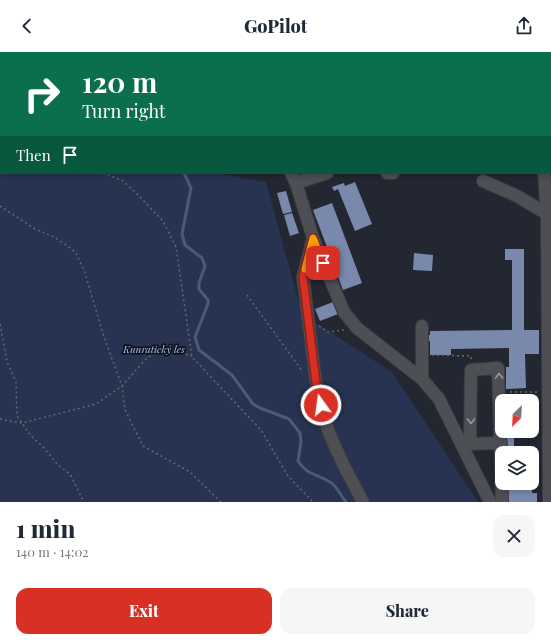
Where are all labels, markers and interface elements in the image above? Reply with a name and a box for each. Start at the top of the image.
text: GoPilot [244,14,307,38]
icon: back [16,15,38,37]
icon: share [513,15,535,37]
text: 120 m [82,63,157,100]
icon: right [16,68,68,120]
text: Turn right [82,99,165,123]
icon: arrive [59,144,81,166]
text: Then [16,145,51,165]
pin [306,246,340,280]
icon: arrive [312,252,334,274]
park label: Kunratický les [122,342,185,356]
one-way arrow [495,373,503,379]
position arrow [300,384,342,426]
north arrow [495,394,539,438]
map controls [495,394,539,490]
one-way arrow [467,418,475,424]
button: layers [495,446,539,490]
text: 1 min [16,512,75,544]
button: close [493,515,535,557]
text: 140 m · 14:02 [16,543,88,560]
button: Exit [16,588,272,634]
button: Share [280,588,535,634]

